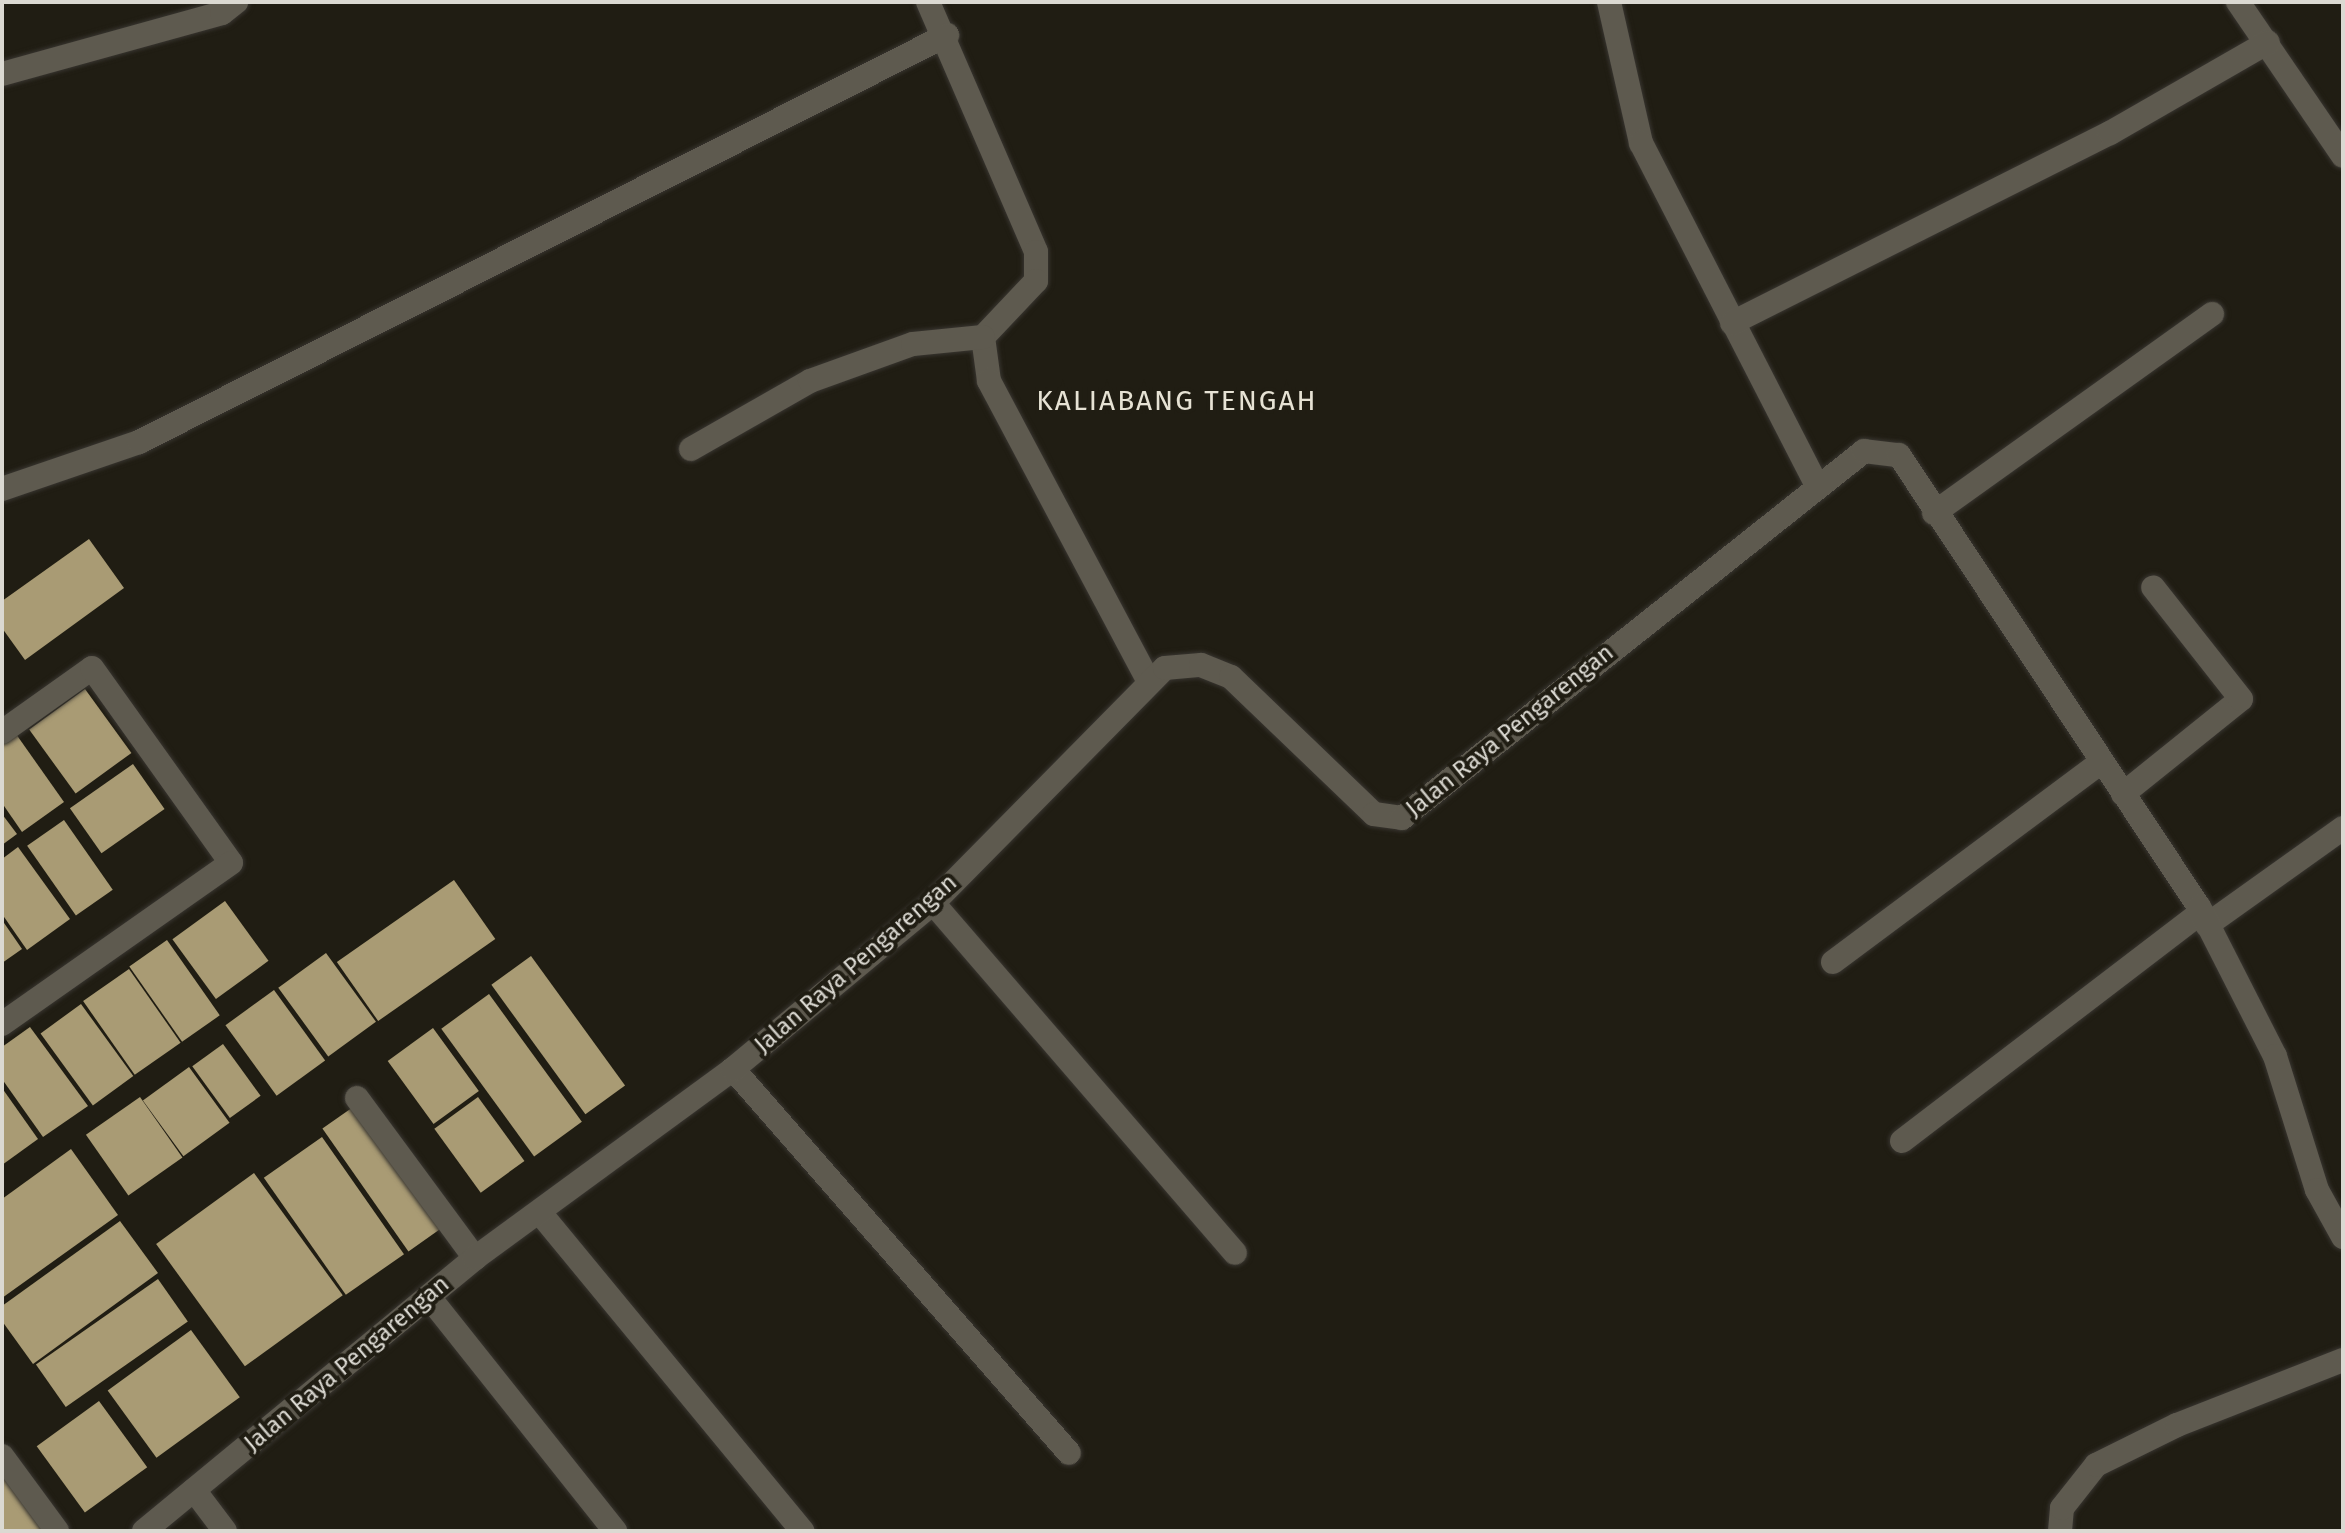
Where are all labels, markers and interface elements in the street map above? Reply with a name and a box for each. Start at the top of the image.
district label: KALIABANG TENGAH [1036,384,1318,418]
street label: Jalan Raya Pengarengan [1400,638,1620,824]
street label: Jalan Raya Pengarengan [749,868,963,1060]
street label: Jalan Raya Pengarengan [239,1270,455,1458]

